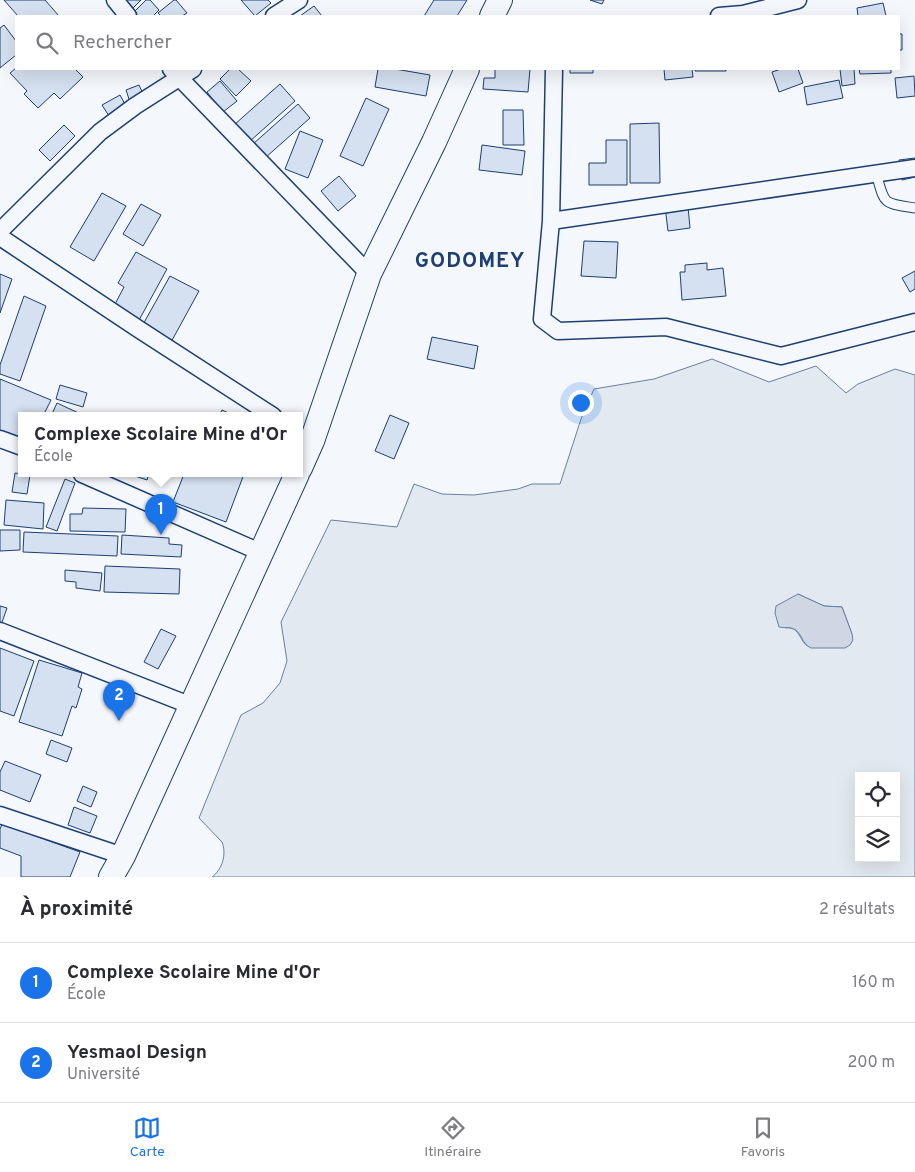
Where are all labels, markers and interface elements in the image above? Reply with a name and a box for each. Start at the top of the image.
search box [15,15,900,70]
icon: search [33,29,61,57]
text: Rechercher [73,31,172,55]
district label: GODOMEY [415,248,525,275]
your location [568,390,594,416]
popup [18,412,303,477]
text: Complexe Scolaire Mine d'Or [34,423,287,447]
text: École [34,447,73,467]
pin: 1 [145,494,177,535]
pin: 2 [103,680,135,721]
map controls [855,772,900,862]
button: locate [855,772,900,817]
button: layers [855,817,900,862]
text: À proximité [20,896,133,923]
text: 2 résultats [819,900,895,920]
text: Complexe Scolaire Mine d'Or [67,961,320,985]
text: 1 [33,973,39,993]
text: 160 m [852,973,895,993]
text: École [67,985,106,1005]
text: Yesmaol Design [67,1041,207,1065]
text: 2 [31,1053,41,1073]
text: 200 m [847,1053,895,1073]
text: Université [67,1065,140,1085]
tab: Carte [130,1114,165,1161]
tab: Itinéraire [424,1114,481,1161]
tab: Favoris [741,1114,785,1161]

